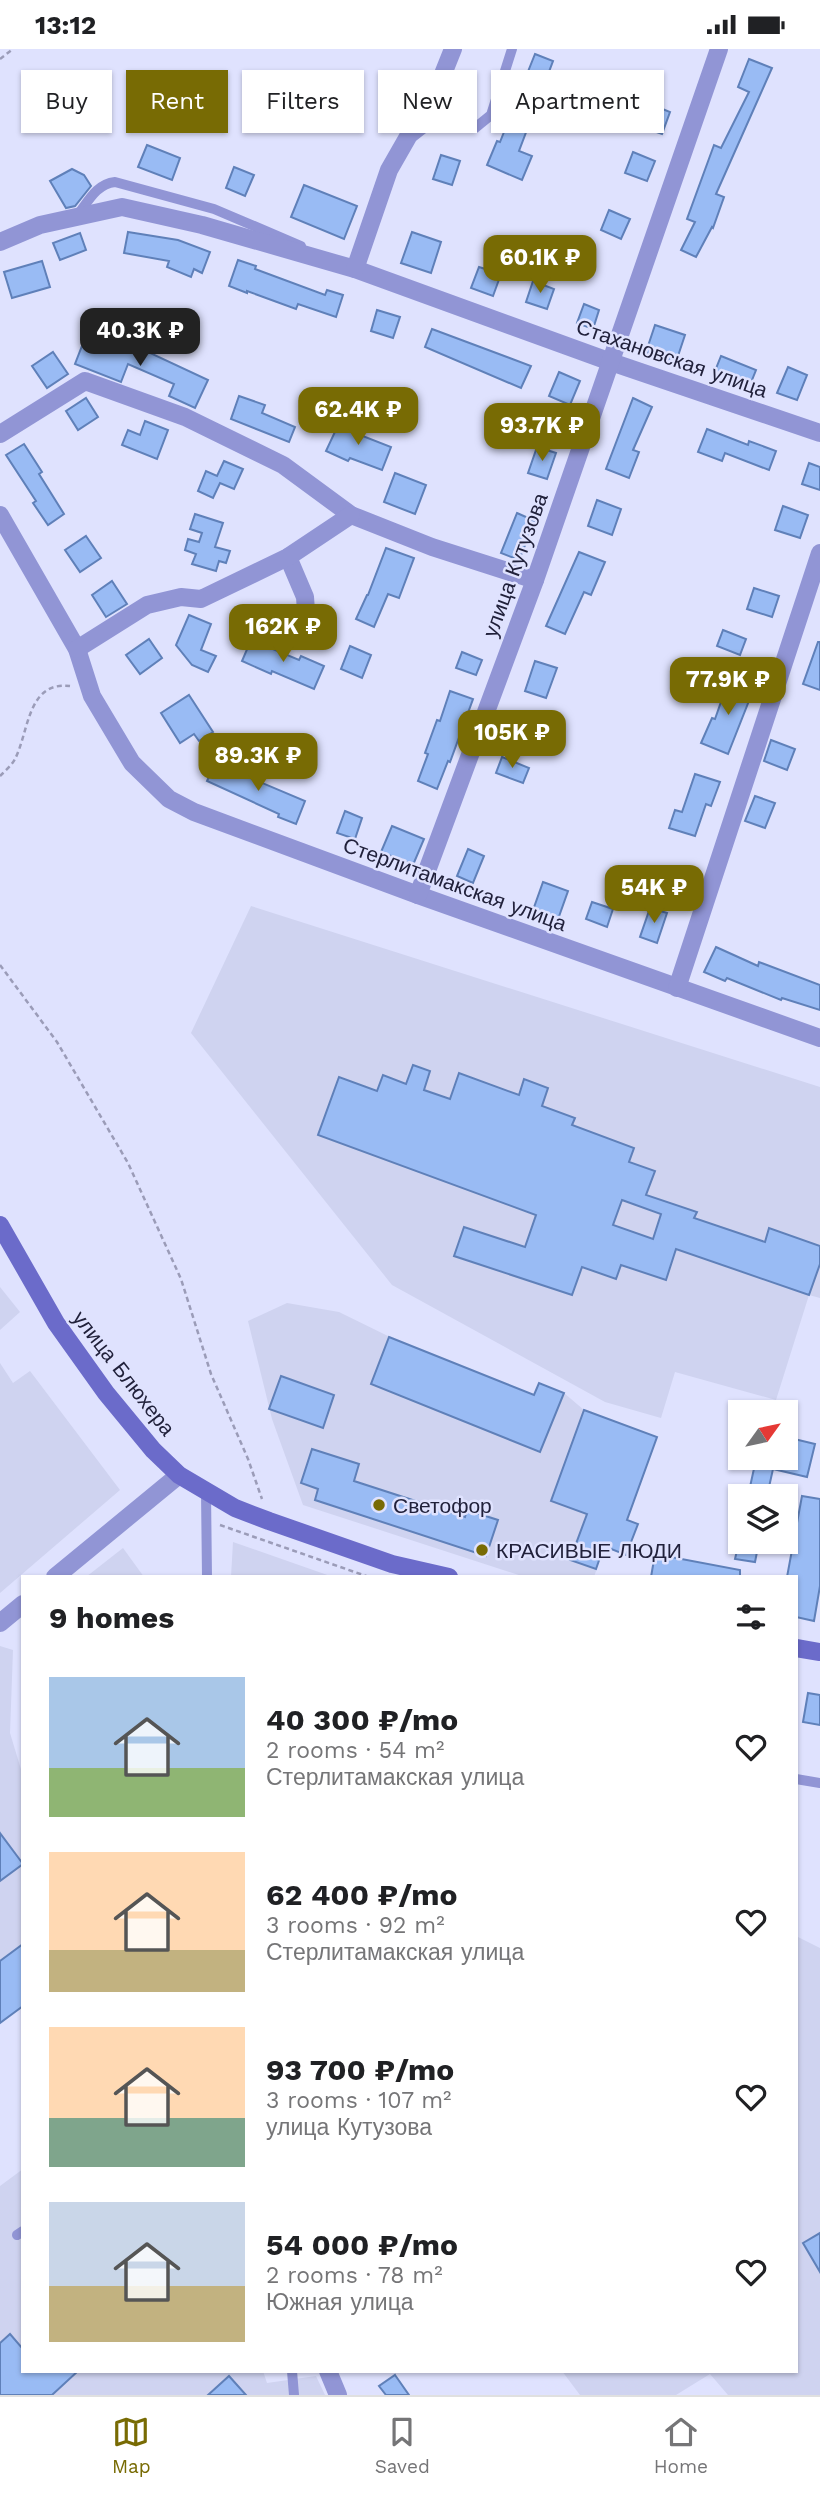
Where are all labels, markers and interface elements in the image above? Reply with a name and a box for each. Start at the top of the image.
text: 13:12 [35,10,96,40]
chip: Buy [21,70,112,133]
chip: Rent [126,70,228,133]
chip: Filters [242,70,364,133]
chip: New [378,70,477,133]
chip: Apartment [491,70,664,133]
pin: 60.1K ₽ [475,236,605,295]
text: 60.1K ₽ [499,244,581,271]
pin: 40.3K ₽ [75,309,205,368]
street label: Стахановская улица [573,314,771,403]
text: 40.3K ₽ [96,317,184,344]
pin: 62.4K ₽ [293,387,423,447]
text: 62.4K ₽ [314,396,402,423]
pin: 93.7K ₽ [477,403,607,463]
text: 93.7K ₽ [500,412,584,439]
street label: улица Кутузова [477,489,553,641]
pin: 162K ₽ [226,605,340,664]
text: 162K ₽ [245,613,321,640]
pin: 77.9K ₽ [663,657,793,717]
text: 77.9K ₽ [686,666,770,693]
pin: 105K ₽ [455,711,569,770]
text: 105K ₽ [474,719,550,746]
pin: 89.3K ₽ [193,733,323,793]
text: 89.3K ₽ [215,742,302,769]
street label: Стерлитамакская улица [340,832,570,936]
pin: 54K ₽ [605,865,703,925]
text: 54K ₽ [621,874,687,901]
street label: улица Блюхера [68,1306,181,1441]
north arrow [728,1400,798,1470]
map controls [728,1400,798,1554]
button: layers [728,1484,798,1554]
place label: Светофор [393,1493,492,1518]
marker: Светофор [371,1497,387,1513]
place label: КРАСИВЫЕ ЛЮДИ [496,1538,682,1563]
marker: КРАСИВЫЕ ЛЮДИ [474,1542,490,1558]
icon: filters [732,1598,770,1636]
text: 9 homes [49,1600,174,1635]
text: 40 300 ₽/mo [266,1702,458,1737]
icon: home [105,1705,189,1789]
icon: heart [732,1728,770,1766]
text: 2 rooms · 54 m² [266,1737,444,1764]
text: Стерлитамакская улица [266,1764,524,1791]
text: 62 400 ₽/mo [266,1877,457,1912]
icon: home [105,1880,189,1964]
icon: heart [732,1903,770,1941]
text: 3 rooms · 92 m² [266,1912,445,1939]
text: Стерлитамакская улица [266,1939,524,1966]
text: 93 700 ₽/mo [266,2052,454,2087]
icon: home [105,2055,189,2139]
icon: heart [732,2078,770,2116]
text: 3 rooms · 107 m² [266,2087,452,2114]
text: улица Кутузова [266,2114,432,2141]
text: 54 000 ₽/mo [266,2227,458,2262]
icon: home [105,2230,189,2314]
icon: heart [732,2253,770,2291]
text: 2 rooms · 78 m² [266,2262,443,2289]
text: Южная улица [266,2289,414,2316]
tab: Map [112,2413,151,2478]
tab: Saved [375,2413,430,2478]
tab: Home [654,2413,708,2478]

